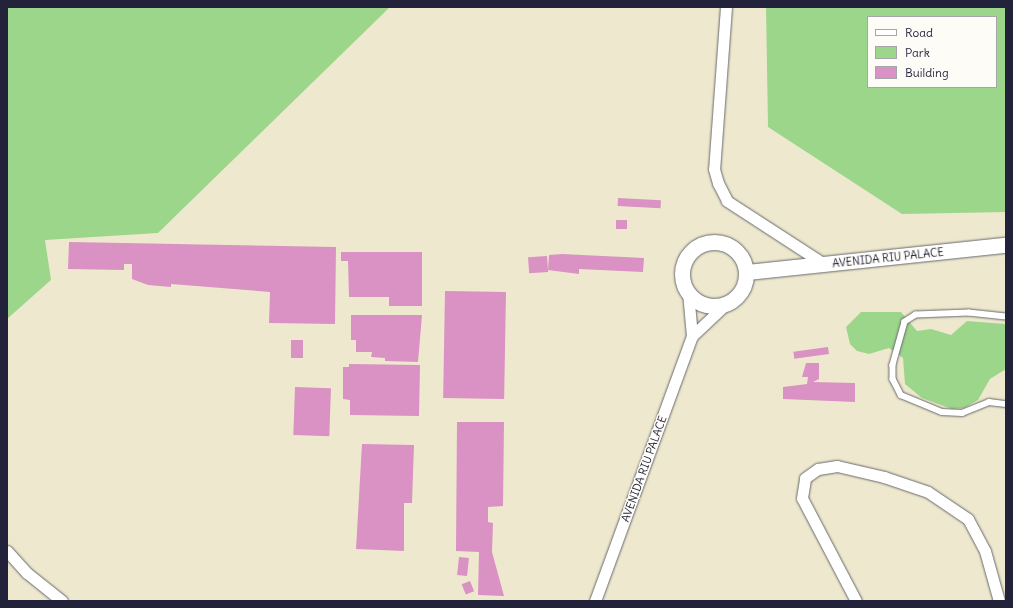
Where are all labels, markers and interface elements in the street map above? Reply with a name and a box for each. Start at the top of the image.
legend [867,16,997,88]
text: Road [905,25,933,40]
text: Park [905,45,930,60]
text: Building [905,65,949,80]
street label: AVENIDA RIU PALACE [832,246,944,270]
street label: AVENIDA RIU PALACE [619,414,669,524]

